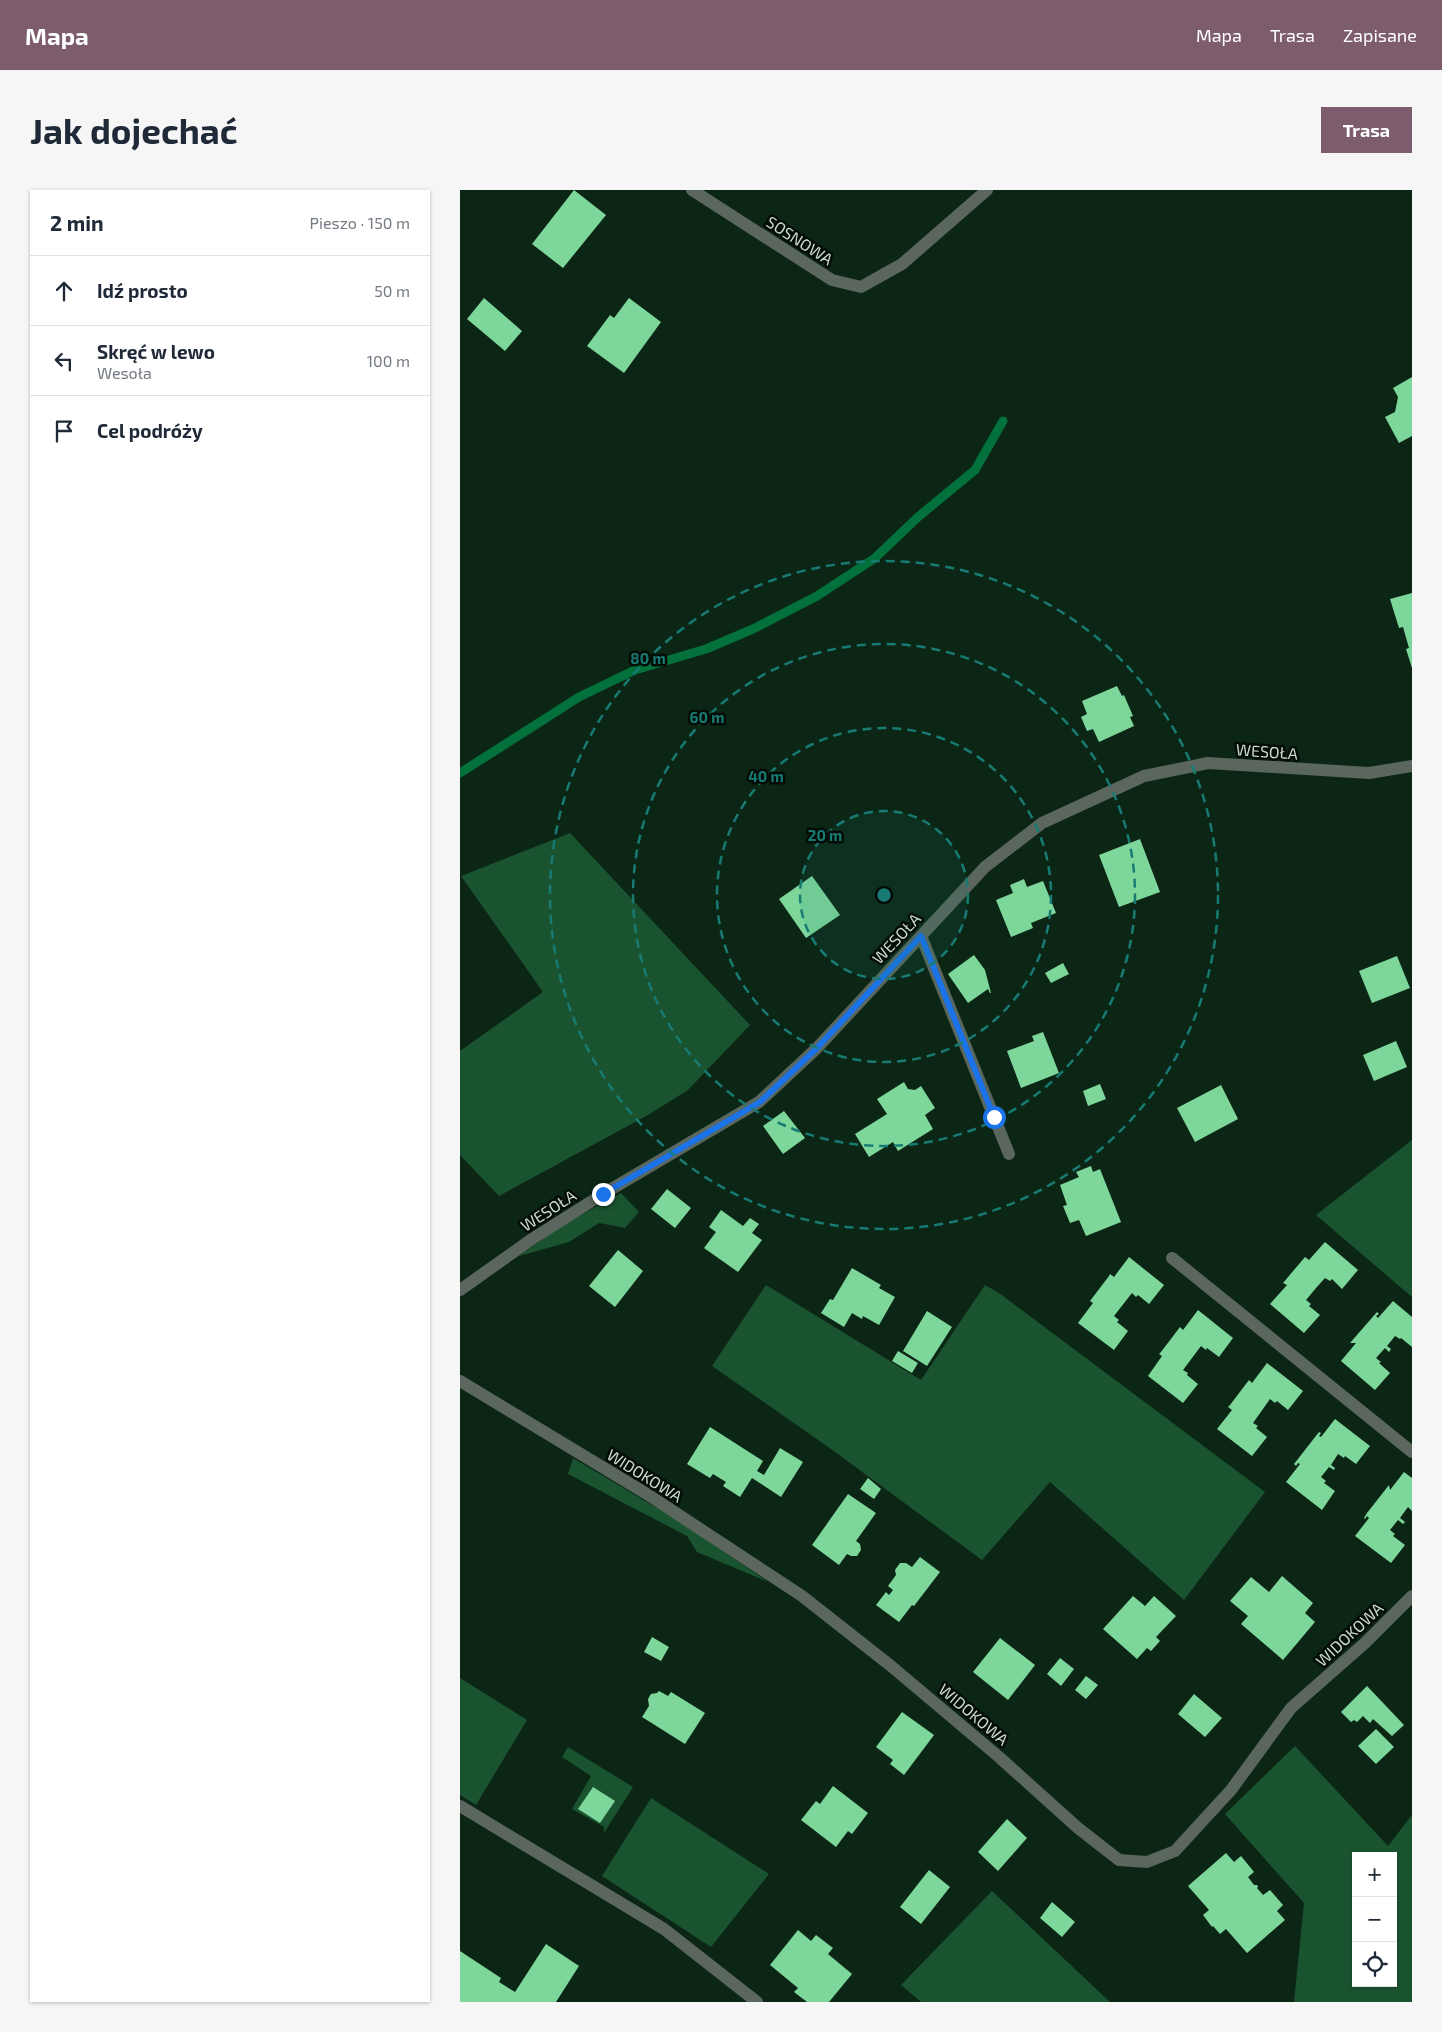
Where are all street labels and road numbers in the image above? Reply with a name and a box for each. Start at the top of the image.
street label: SOSNOWA [763,212,837,269]
street label: WESOŁA [1235,739,1299,763]
street label: WESOŁA [868,909,924,967]
street label: WESOŁA [517,1185,579,1235]
street label: WIDOKOWA [604,1444,686,1506]
street label: WIDOKOWA [1311,1598,1387,1670]
street label: WIDOKOWA [935,1679,1013,1749]

